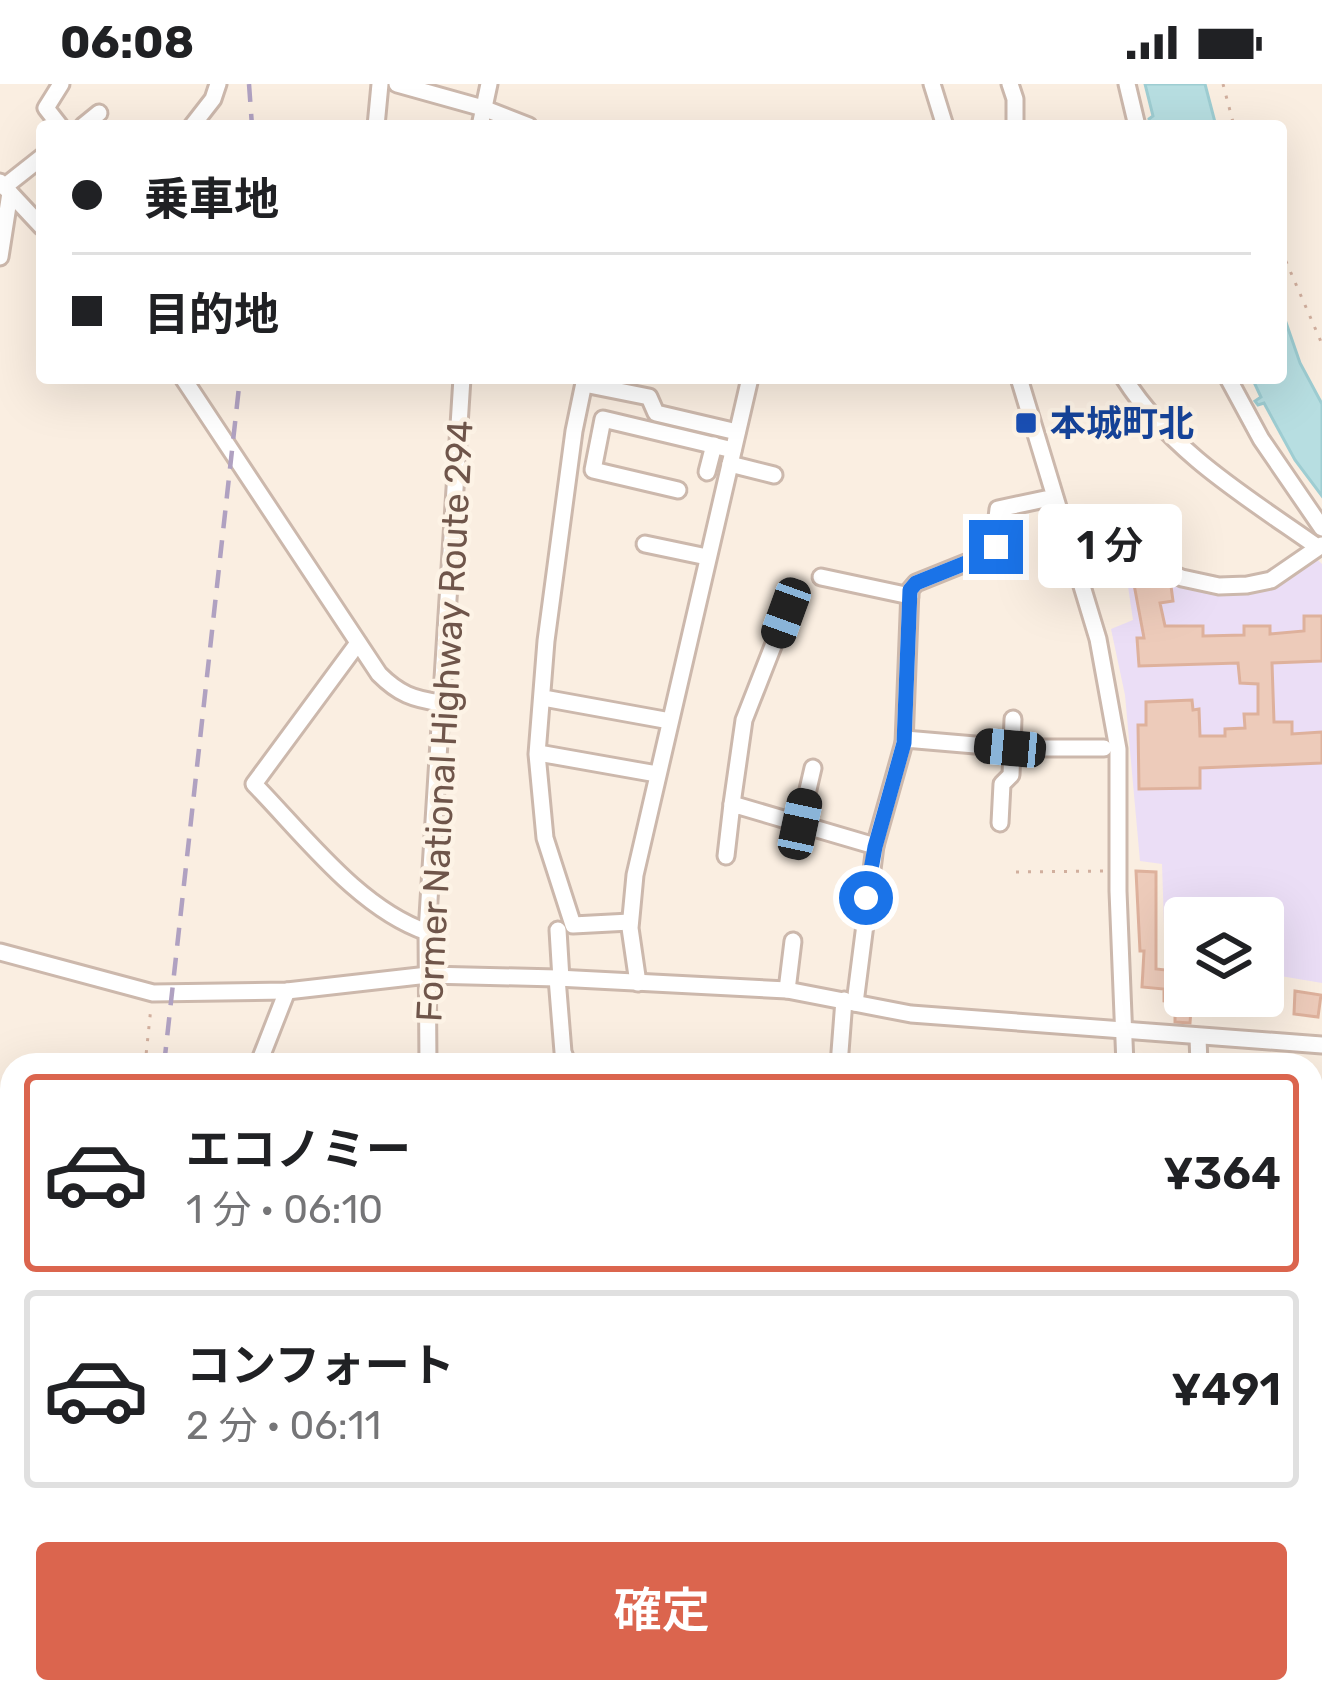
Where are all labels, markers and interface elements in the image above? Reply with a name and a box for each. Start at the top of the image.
text: 06:08 [60,16,194,69]
text: 乗車地 [144,173,279,226]
text: 目的地 [144,288,279,341]
place label: 本城町北 [1050,402,1194,445]
marker: 本城町北 [1013,410,1039,436]
street label: Former National Highway Route 294 [407,419,482,1023]
callout: 1 分 [1038,505,1182,589]
route end [969,520,1023,574]
text: 1 分 [1077,523,1143,569]
car [757,573,815,653]
car [973,727,1047,769]
car [775,785,825,863]
route start [839,871,893,925]
map controls [1164,897,1284,1017]
button: layers [1164,897,1284,1017]
icon: car [42,1119,150,1227]
text: エコノミー [186,1123,411,1176]
text: ¥364 [1163,1147,1281,1200]
text: 1 分 · 06:10 [186,1187,383,1233]
icon: car [42,1335,150,1443]
text: コンフォート [186,1339,455,1392]
text: ¥491 [1171,1363,1281,1416]
text: 2 分 · 06:11 [186,1403,381,1449]
button: 確定 [36,1542,1287,1680]

